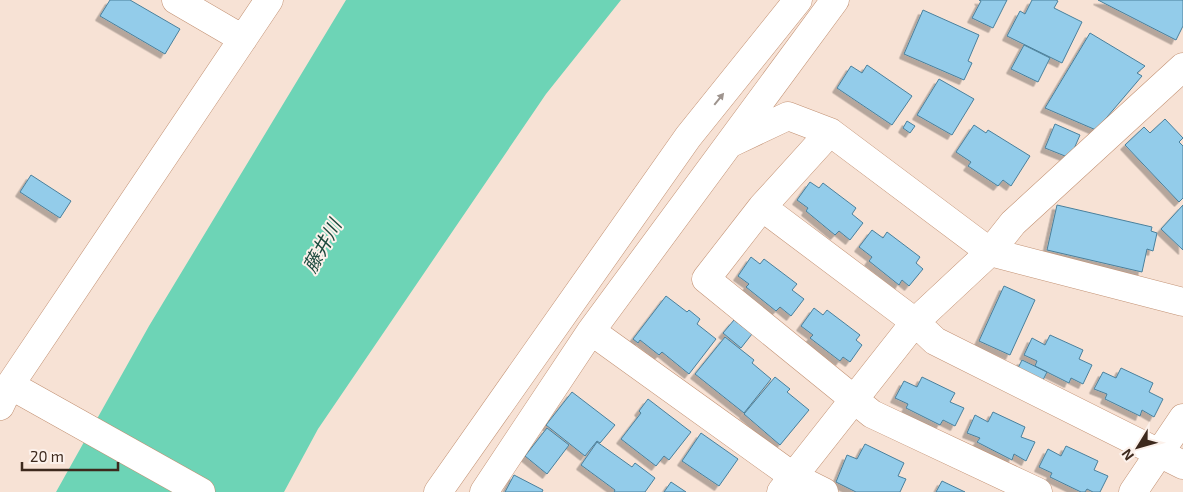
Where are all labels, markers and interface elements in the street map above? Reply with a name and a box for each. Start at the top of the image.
one-way arrow [713,93,724,106]
water label: 藤井川 [298,214,346,276]
north arrow [1113,422,1163,472]
scale bar [22,440,119,472]
text: N [1117,446,1137,464]
text: 20 m [30,447,64,465]

